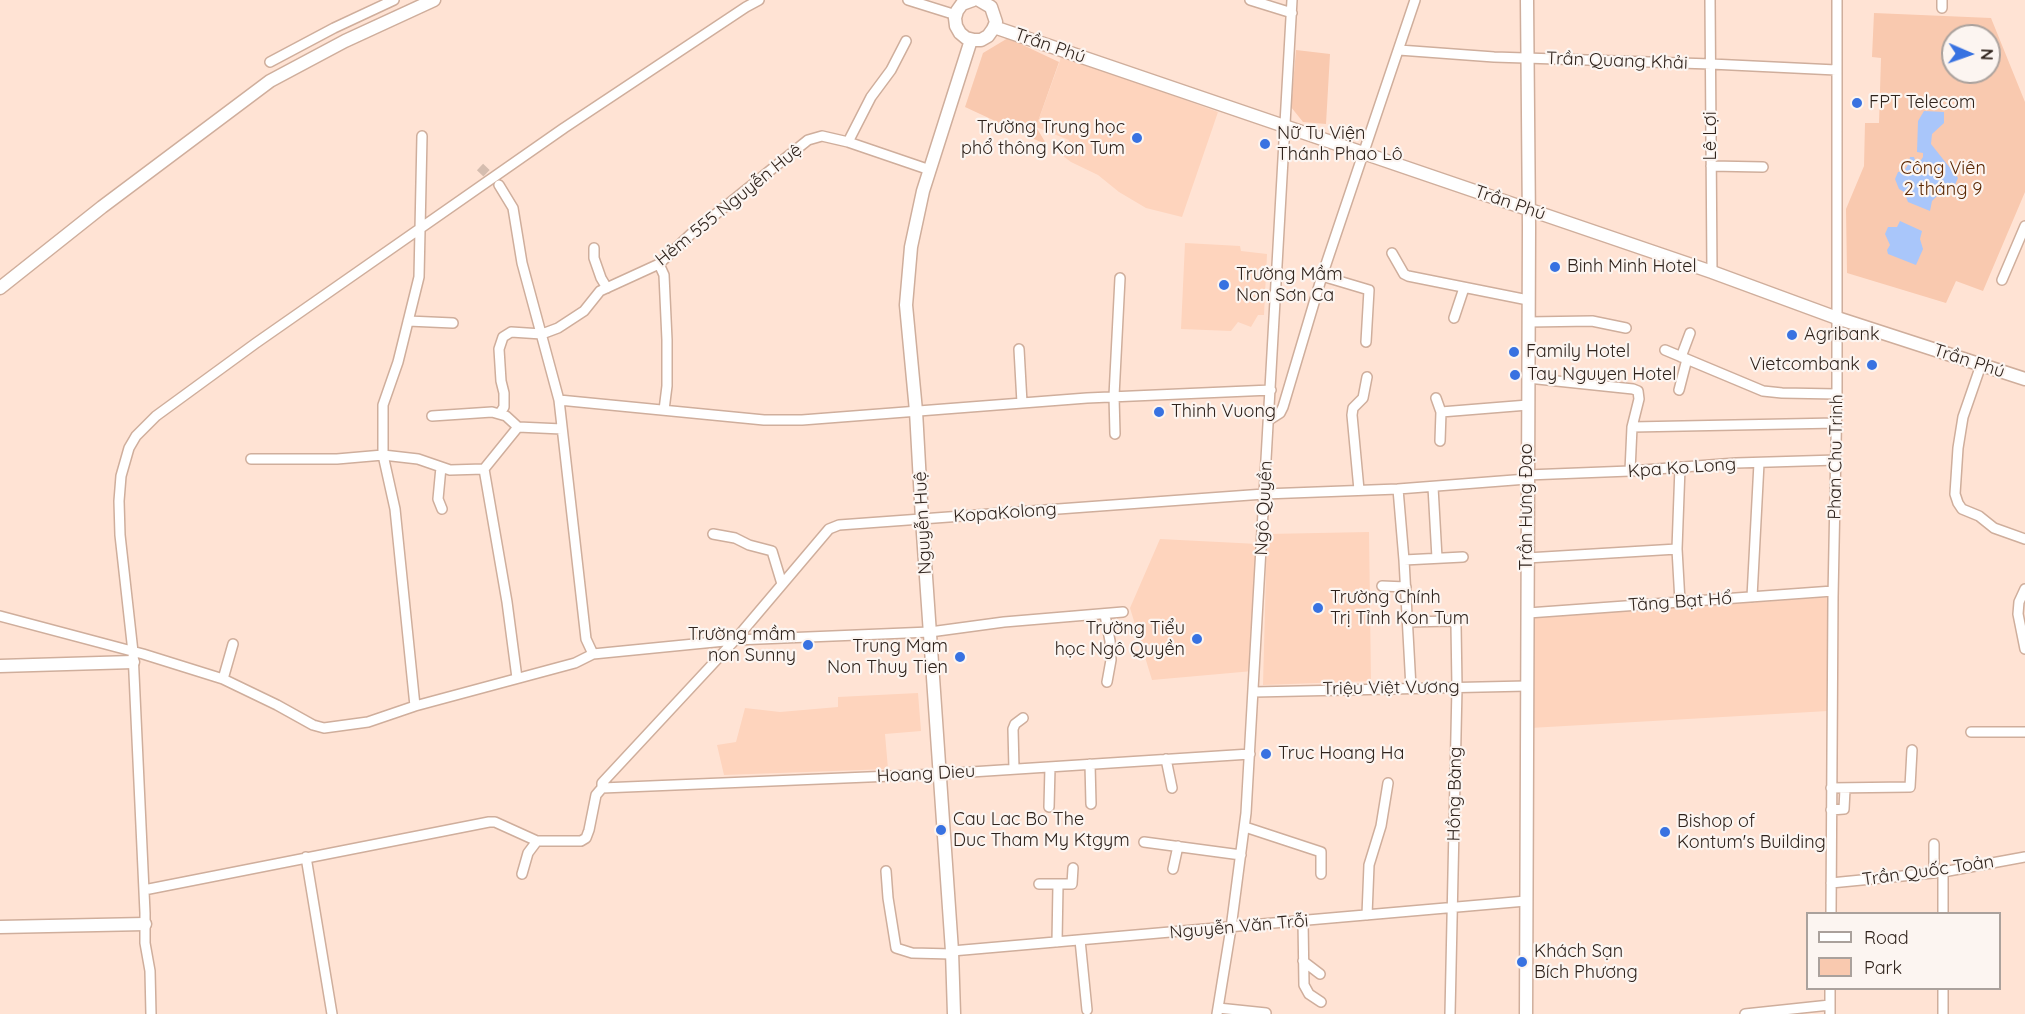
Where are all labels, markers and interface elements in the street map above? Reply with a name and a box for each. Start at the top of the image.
street label: Trần Phú [1012,24,1088,68]
north arrow [1941,24,2001,84]
street label: Trần Quang Khải [1546,48,1688,74]
text: N [1977,48,1997,61]
place label: FPT Telecom [1869,92,1975,114]
marker: FPT Telecom [1850,96,1864,110]
street label: Lê Lợi [1700,112,1722,160]
place label: Trường Trung học phổ thông Kon Tum [961,117,1125,160]
place label: Nữ Tu Viện Thánh Phao Lô [1277,123,1403,166]
marker: Trường Trung học phổ thông Kon Tum [1130,131,1144,145]
marker: Nữ Tu Viện Thánh Phao Lô [1258,137,1272,151]
street label: Hẻm 555 Nguyễn Huệ [651,139,807,271]
park label: Công Viên 2 tháng 9 [1900,158,1986,201]
street label: Trần Phú [1472,181,1548,225]
place label: Binh Minh Hotel [1567,256,1697,278]
marker: Binh Minh Hotel [1548,260,1562,274]
place label: Trường Mầm Non Sơn Ca [1236,264,1343,306]
marker: Trường Mầm Non Sơn Ca [1217,278,1231,292]
place label: Agribank [1804,324,1880,346]
marker: Agribank [1785,328,1799,342]
street label: Trần Phú [1931,339,2007,383]
place label: Family Hotel [1526,341,1630,363]
marker: Family Hotel [1507,345,1521,359]
place label: Vietcombank [1750,354,1860,376]
marker: Vietcombank [1865,358,1879,372]
place label: Tay Nguyen Hotel [1527,364,1676,386]
marker: Tay Nguyen Hotel [1508,368,1522,382]
street label: Phan Chu Trinh [1824,394,1848,520]
place label: Thinh Vuong [1171,401,1276,423]
marker: Thinh Vuong [1152,405,1166,419]
street label: Trần Hưng Đạo [1516,443,1538,571]
street label: Kpa Ko Long [1627,453,1737,483]
street label: Ngô Quyền [1251,460,1277,556]
street label: Nguyễn Huệ [910,471,936,575]
street label: KopaKolong [953,499,1057,527]
place label: Trường Chính Trị Tỉnh Kon Tum [1330,587,1469,630]
street label: Tăng Bạt Hổ [1627,588,1733,616]
marker: Trường Chính Trị Tỉnh Kon Tum [1311,601,1325,615]
place label: Trường Tiểu học Ngô Quyền [1055,618,1185,660]
place label: Trường mầm non Sunny [688,624,796,666]
marker: Trường Tiểu học Ngô Quyền [1190,632,1204,646]
place label: Trung Mam Non Thuy Tien [827,636,948,678]
marker: Trường mầm non Sunny [801,638,815,652]
marker: Trung Mam Non Thuy Tien [953,650,967,664]
street label: Triệu Việt Vương [1322,676,1460,700]
place label: Truc Hoang Ha [1278,743,1404,765]
street label: Hồng Bàng [1443,746,1467,842]
marker: Truc Hoang Ha [1259,747,1273,761]
street label: Hoang Dieu [876,761,976,787]
place label: Cau Lac Bo The Duc Tham My Ktgym [953,809,1130,852]
place label: Bishop of Kontum's Building [1677,811,1826,854]
marker: Cau Lac Bo The Duc Tham My Ktgym [934,823,948,837]
marker: Bishop of Kontum's Building [1658,825,1672,839]
street label: Trần Quốc Toản [1861,851,1995,891]
street label: Nguyễn Văn Trỗi [1169,910,1309,944]
legend [1806,912,2001,990]
text: Road [1864,926,1909,949]
place label: Khách Sạn Bích Phương [1534,941,1638,984]
marker: Khách Sạn Bích Phương [1515,955,1529,969]
text: Park [1864,956,1902,979]

